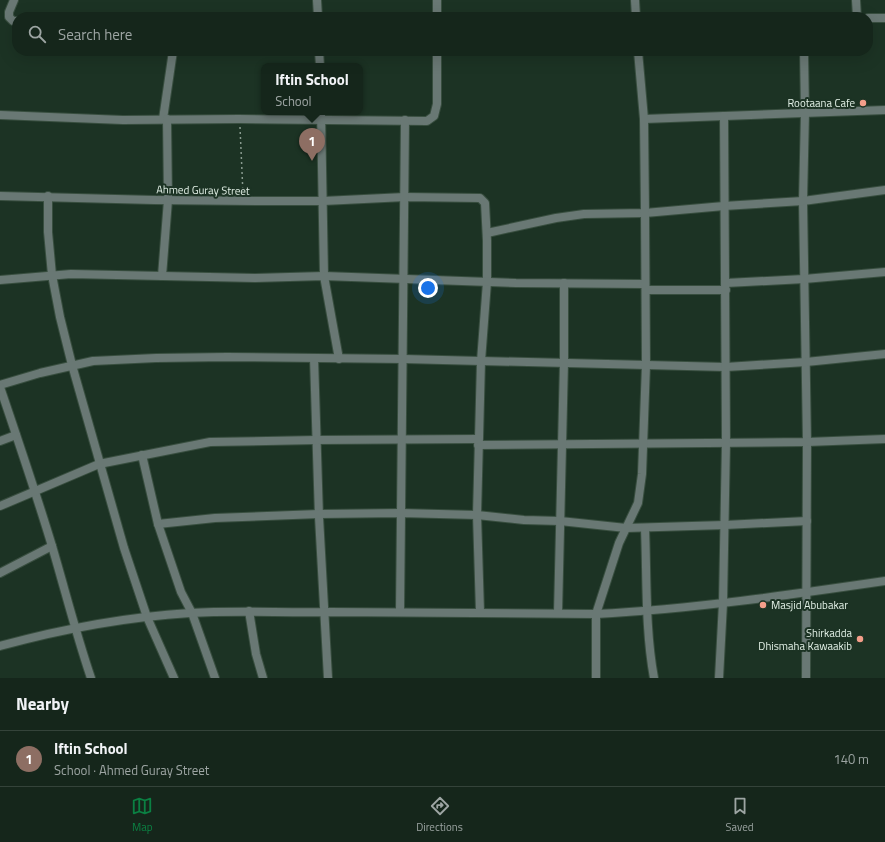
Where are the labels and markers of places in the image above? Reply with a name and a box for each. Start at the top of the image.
place label: Rootaana Cafe [787,95,855,111]
marker: Rootaana Cafe [858,98,868,108]
pin: 1 [299,128,325,161]
place label: Masjid Abubakar [771,597,848,613]
marker: Masjid Abubakar [758,600,768,610]
place label: Shirkadda Dhismaha Kawaakib [758,625,852,654]
marker: Shirkadda Dhismaha Kawaakib [855,634,865,644]

